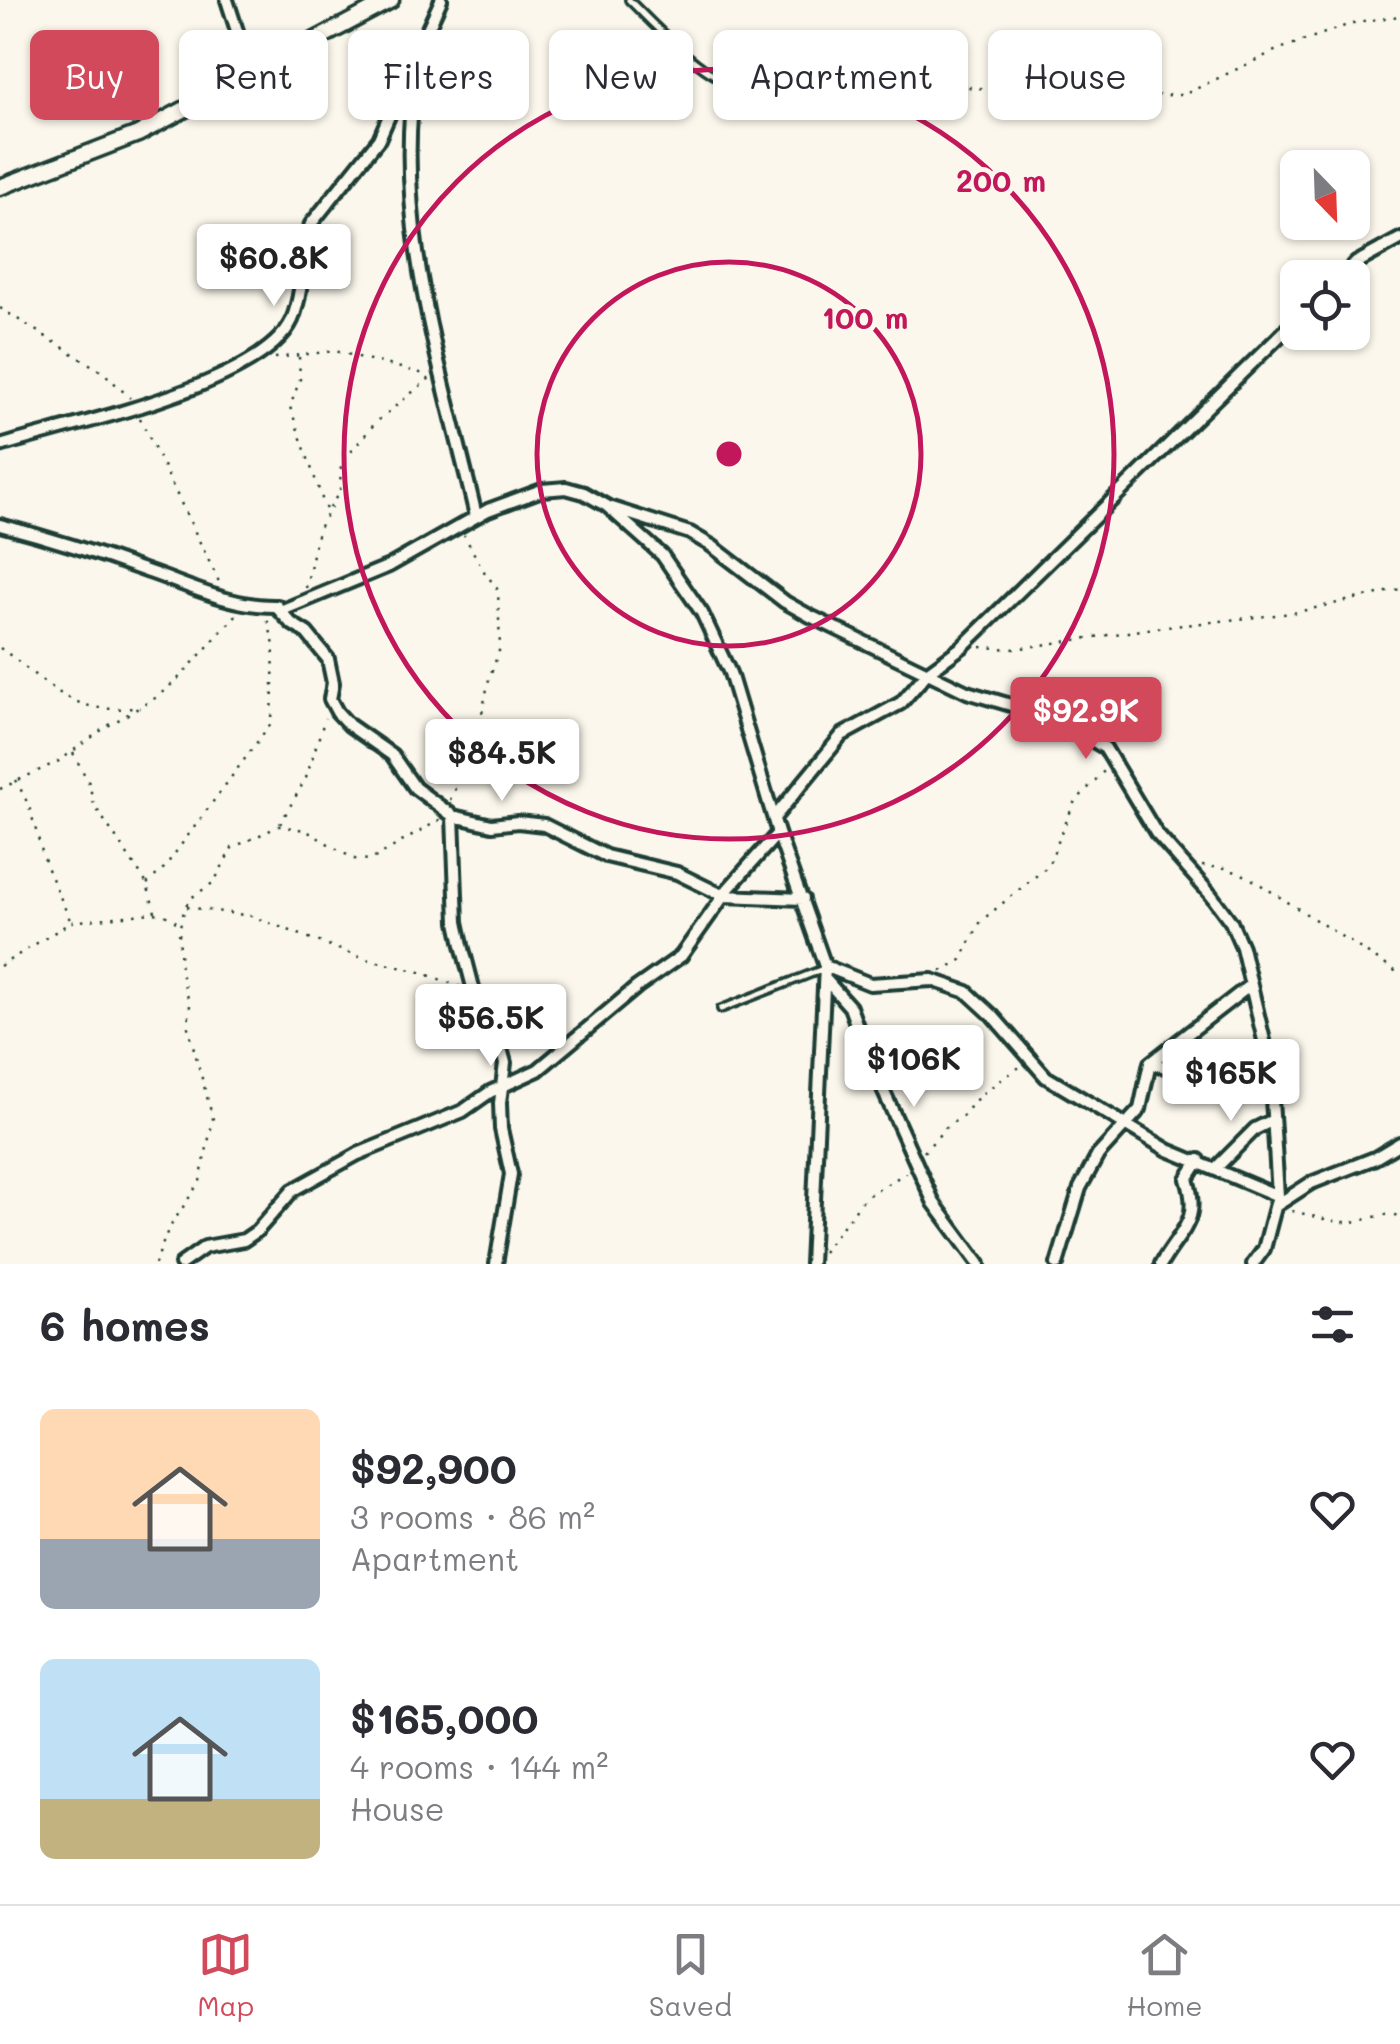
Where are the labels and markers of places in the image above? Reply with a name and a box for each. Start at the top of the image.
pin: $60.8K [193,224,355,309]
centre of rings [711,436,747,472]
pin: $92.9K [1005,677,1167,762]
pin: $84.5K [421,719,583,804]
pin: $56.5K [410,984,572,1069]
pin: $106K [844,1025,984,1110]
pin: $165K [1161,1039,1301,1124]

